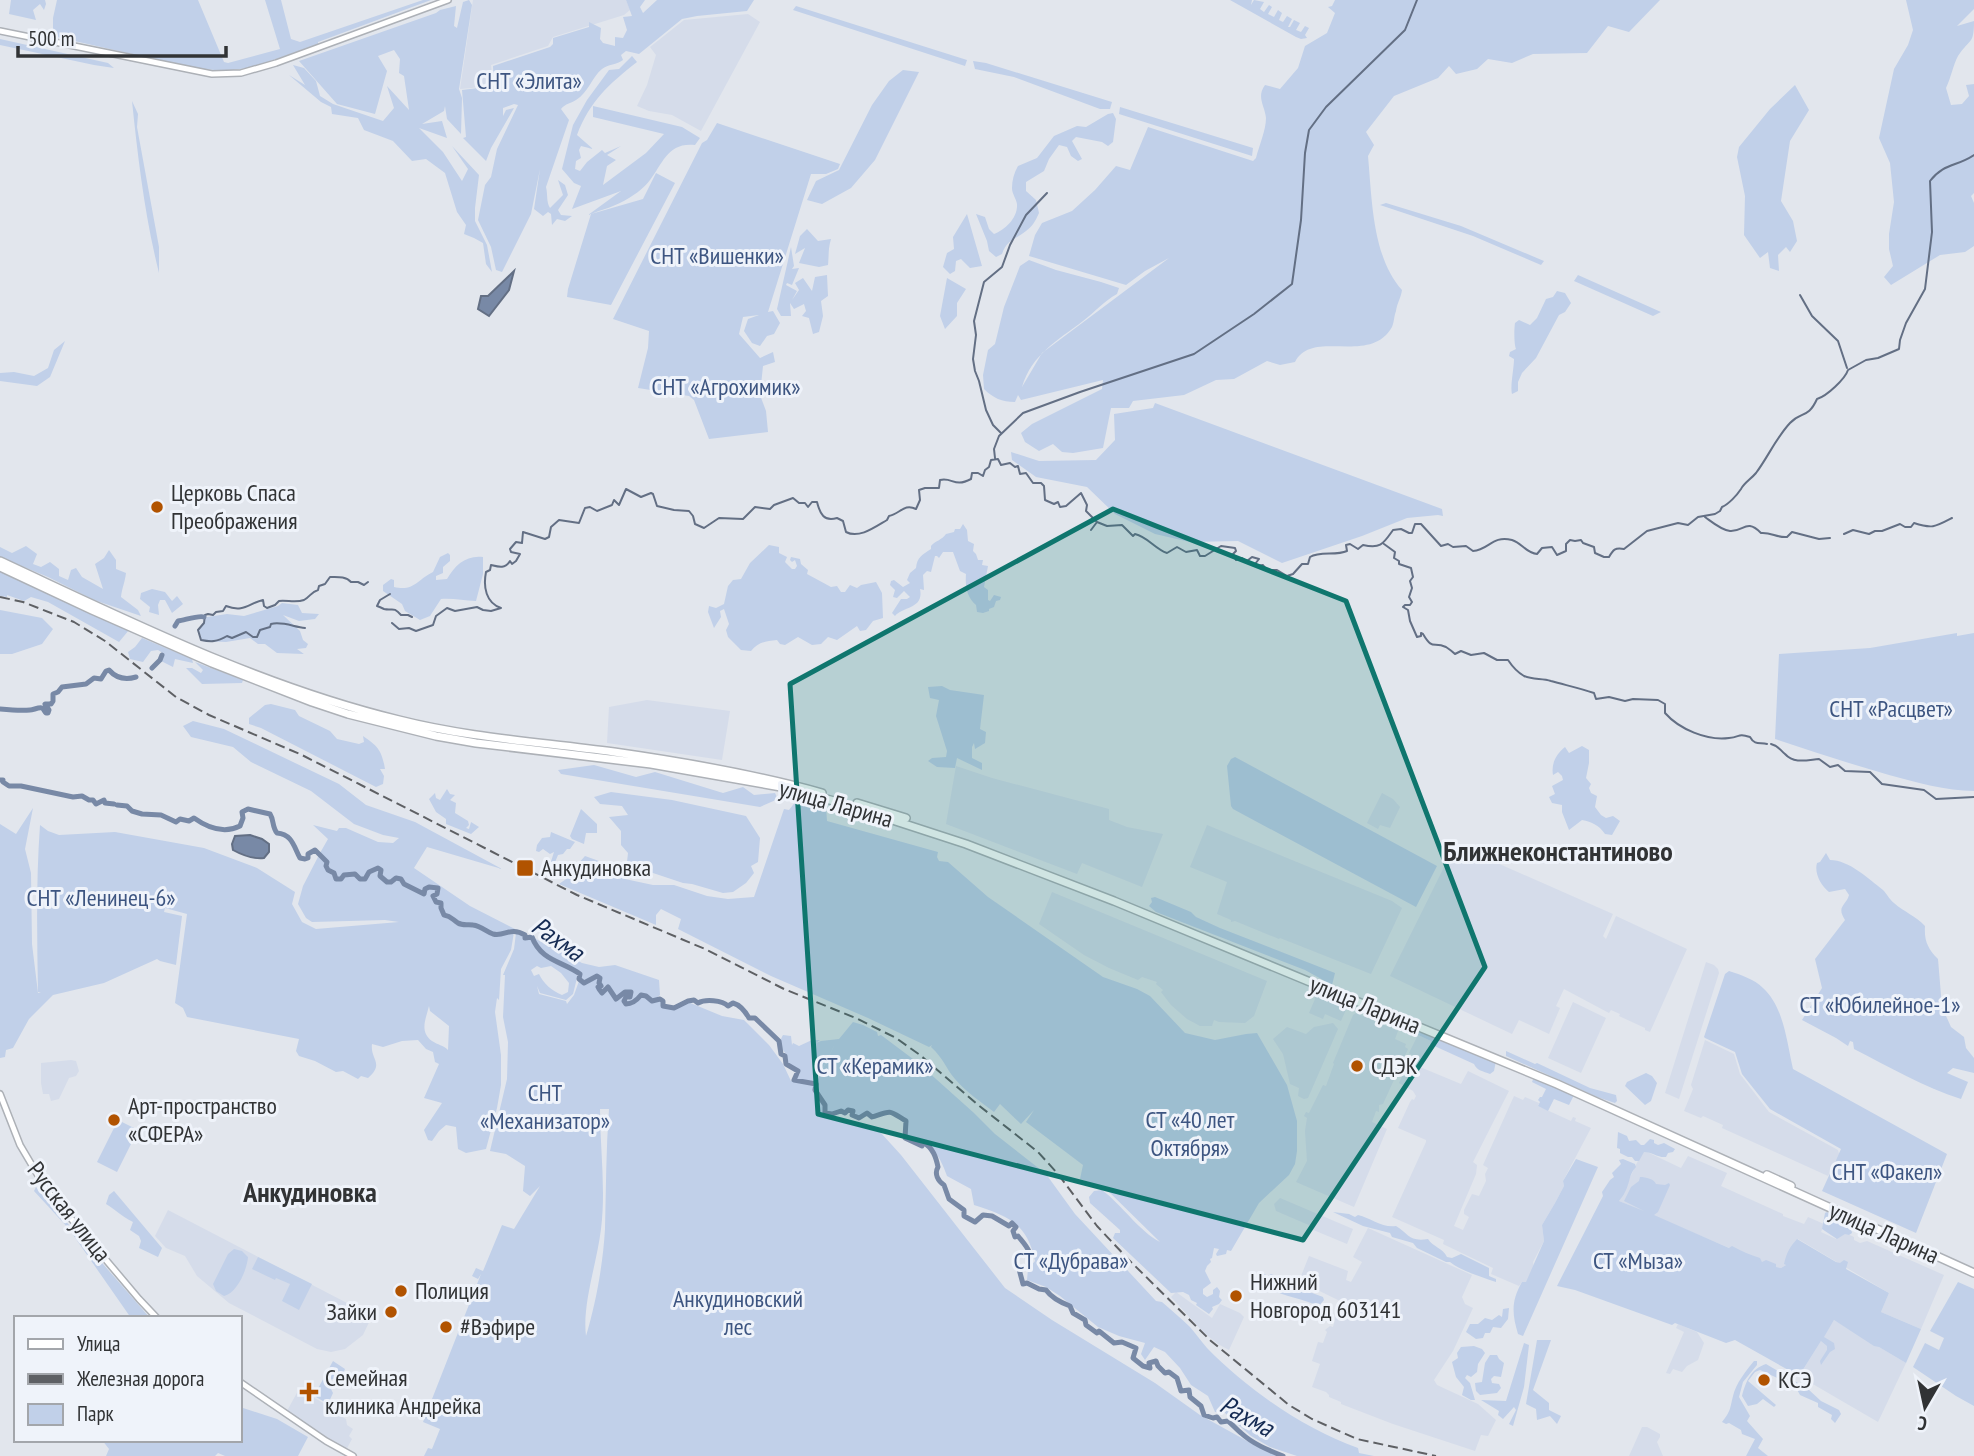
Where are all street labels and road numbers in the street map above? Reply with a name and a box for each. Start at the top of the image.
street label: улица Ларина [776,773,897,835]
street label: улица Ларина [1305,968,1425,1041]
street label: Русская улица [21,1155,118,1268]
street label: улица Ларина [1824,1195,1944,1270]

